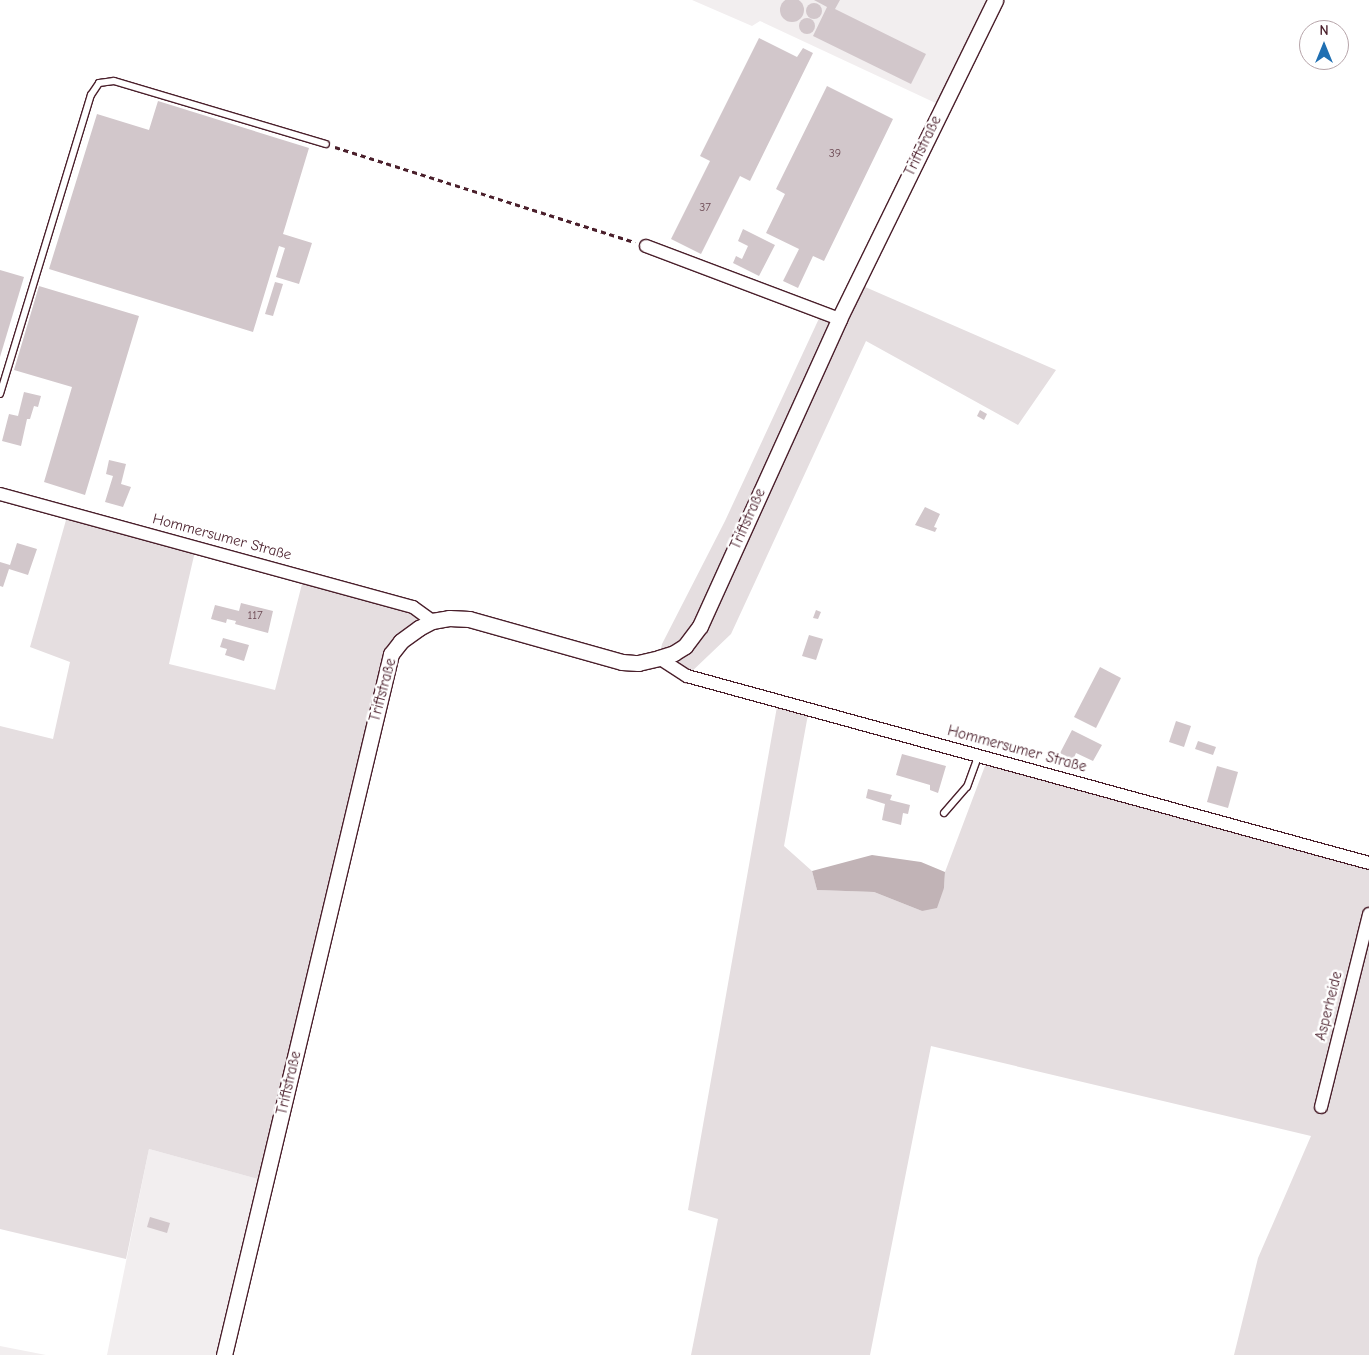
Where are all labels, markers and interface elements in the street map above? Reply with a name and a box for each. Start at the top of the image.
north arrow [1299,20,1349,70]
text: N [1319,22,1329,39]
street label: Triftstraße [901,113,945,179]
house number: 39 [829,147,841,161]
house number: 37 [699,201,711,215]
street label: Triftstraße [727,486,769,552]
street label: Hommersumer Straße [150,510,294,564]
house number: 117 [247,609,263,623]
street label: Triftstraße [366,656,400,724]
street label: Hommersumer Straße [945,722,1089,776]
street label: Asperheide [1312,969,1346,1043]
street label: Triftstraße [273,1049,305,1117]

